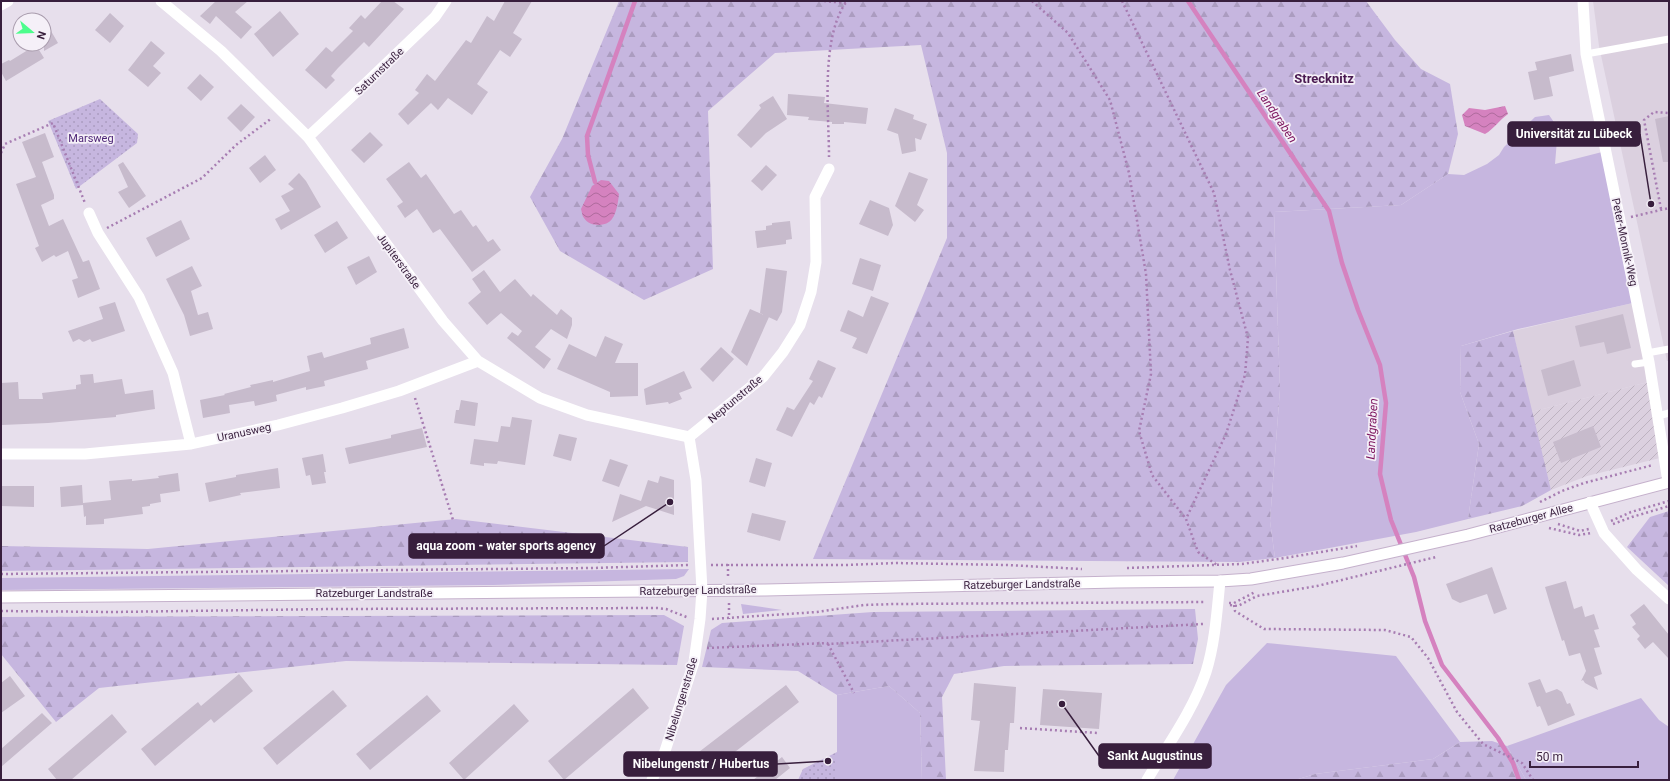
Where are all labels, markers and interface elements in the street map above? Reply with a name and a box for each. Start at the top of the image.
north arrow [12,12,52,52]
text: N [33,29,48,41]
street label: Saturnstraße [352,45,407,98]
district label: Strecknitz [1294,71,1354,86]
water label: Landgraben [1254,87,1300,145]
callout: Universität zu Lübeck [1508,122,1640,146]
text: Universität zu Lübeck [1516,127,1633,141]
park label: Marsweg [68,132,114,145]
street label: Peter-Monnik-Weg [1609,197,1640,287]
street label: Jupiterstraße [374,231,423,292]
street label: Neptunstraße [706,373,765,426]
water label: Landgraben [1363,398,1381,460]
street label: Uranusweg [216,420,272,445]
street label: Ratzeburger Allee [1488,501,1575,536]
callout: aqua zoom - water sports agency [409,534,604,558]
text: aqua zoom - water sports agency [416,539,597,553]
street label: Ratzeburger Landstraße [963,577,1081,592]
street label: Ratzeburger Landstraße [639,583,757,598]
street label: Ratzeburger Landstraße [315,587,433,600]
street label: Nibelungenstraße [663,656,700,742]
scale bar [1530,743,1638,769]
callout: Sankt Augustinus [1099,744,1211,768]
text: Sankt Augustinus [1107,749,1203,763]
text: 50 m [1536,750,1563,764]
callout: Nibelungenstr / Hubertus [624,752,777,776]
text: Nibelungenstr / Hubertus [633,757,769,771]

